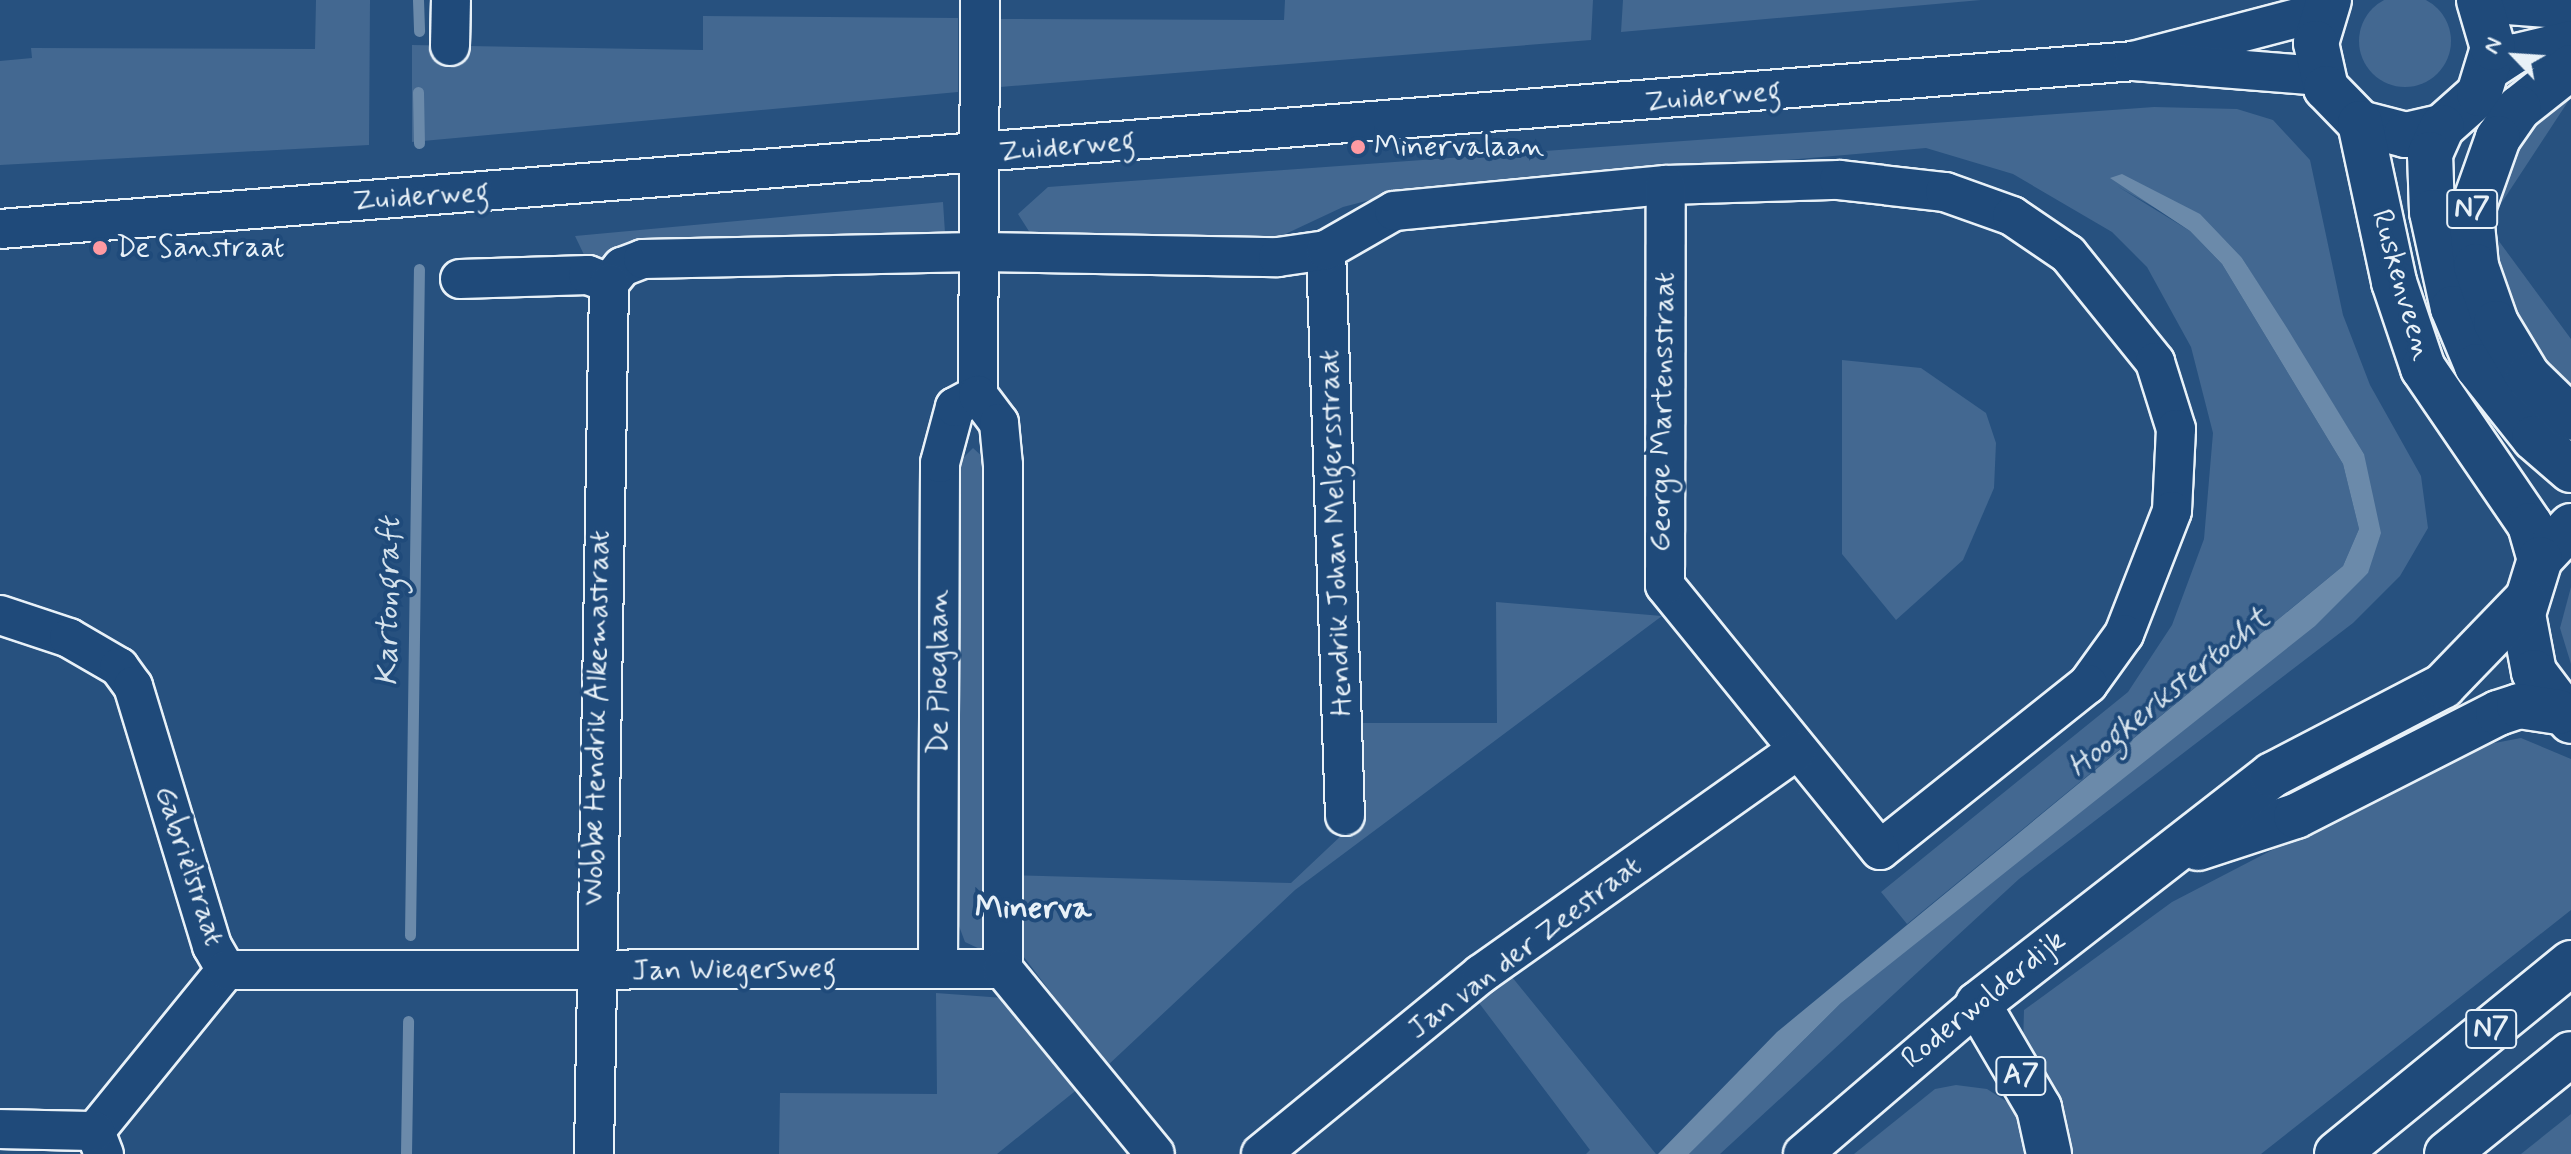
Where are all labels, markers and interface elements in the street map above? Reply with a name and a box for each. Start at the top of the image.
north arrow [2475,16,2555,96]
text: N [2477,33,2509,58]
street label: Zuiderweg [1643,73,1783,121]
street label: Zuiderweg [997,123,1137,171]
place label: Minervalaan [1374,129,1544,165]
marker: Minervalaan [1349,138,1367,156]
street label: Zuiderweg [351,174,491,220]
road number: N7 [2446,185,2498,233]
street label: Ruskenveen [2362,205,2440,365]
place label: De Sanstraat [116,230,280,266]
marker: De Sanstraat [91,239,109,257]
street label: George Martensstraat [1643,272,1683,552]
street label: Hendrik Johan Melgersstraat [1311,344,1361,722]
water label: Kartongraft [368,517,410,687]
street label: Wobbe Hendrik Alkemastraat [576,525,618,911]
street label: De Ploeglaan [921,589,957,755]
water label: Hoogkerkstertocht [2060,600,2278,786]
street label: Gabriëlstraat [146,781,232,951]
street label: Jan van der Zeestraat [1401,848,1649,1048]
district label: Minerva [975,889,1091,927]
street label: Roderwolderdijk [1895,923,2073,1077]
street label: Jan Wiegersweg [628,950,840,990]
road number: N7 [2465,1005,2517,1053]
road number: A7 [1995,1052,2047,1100]

